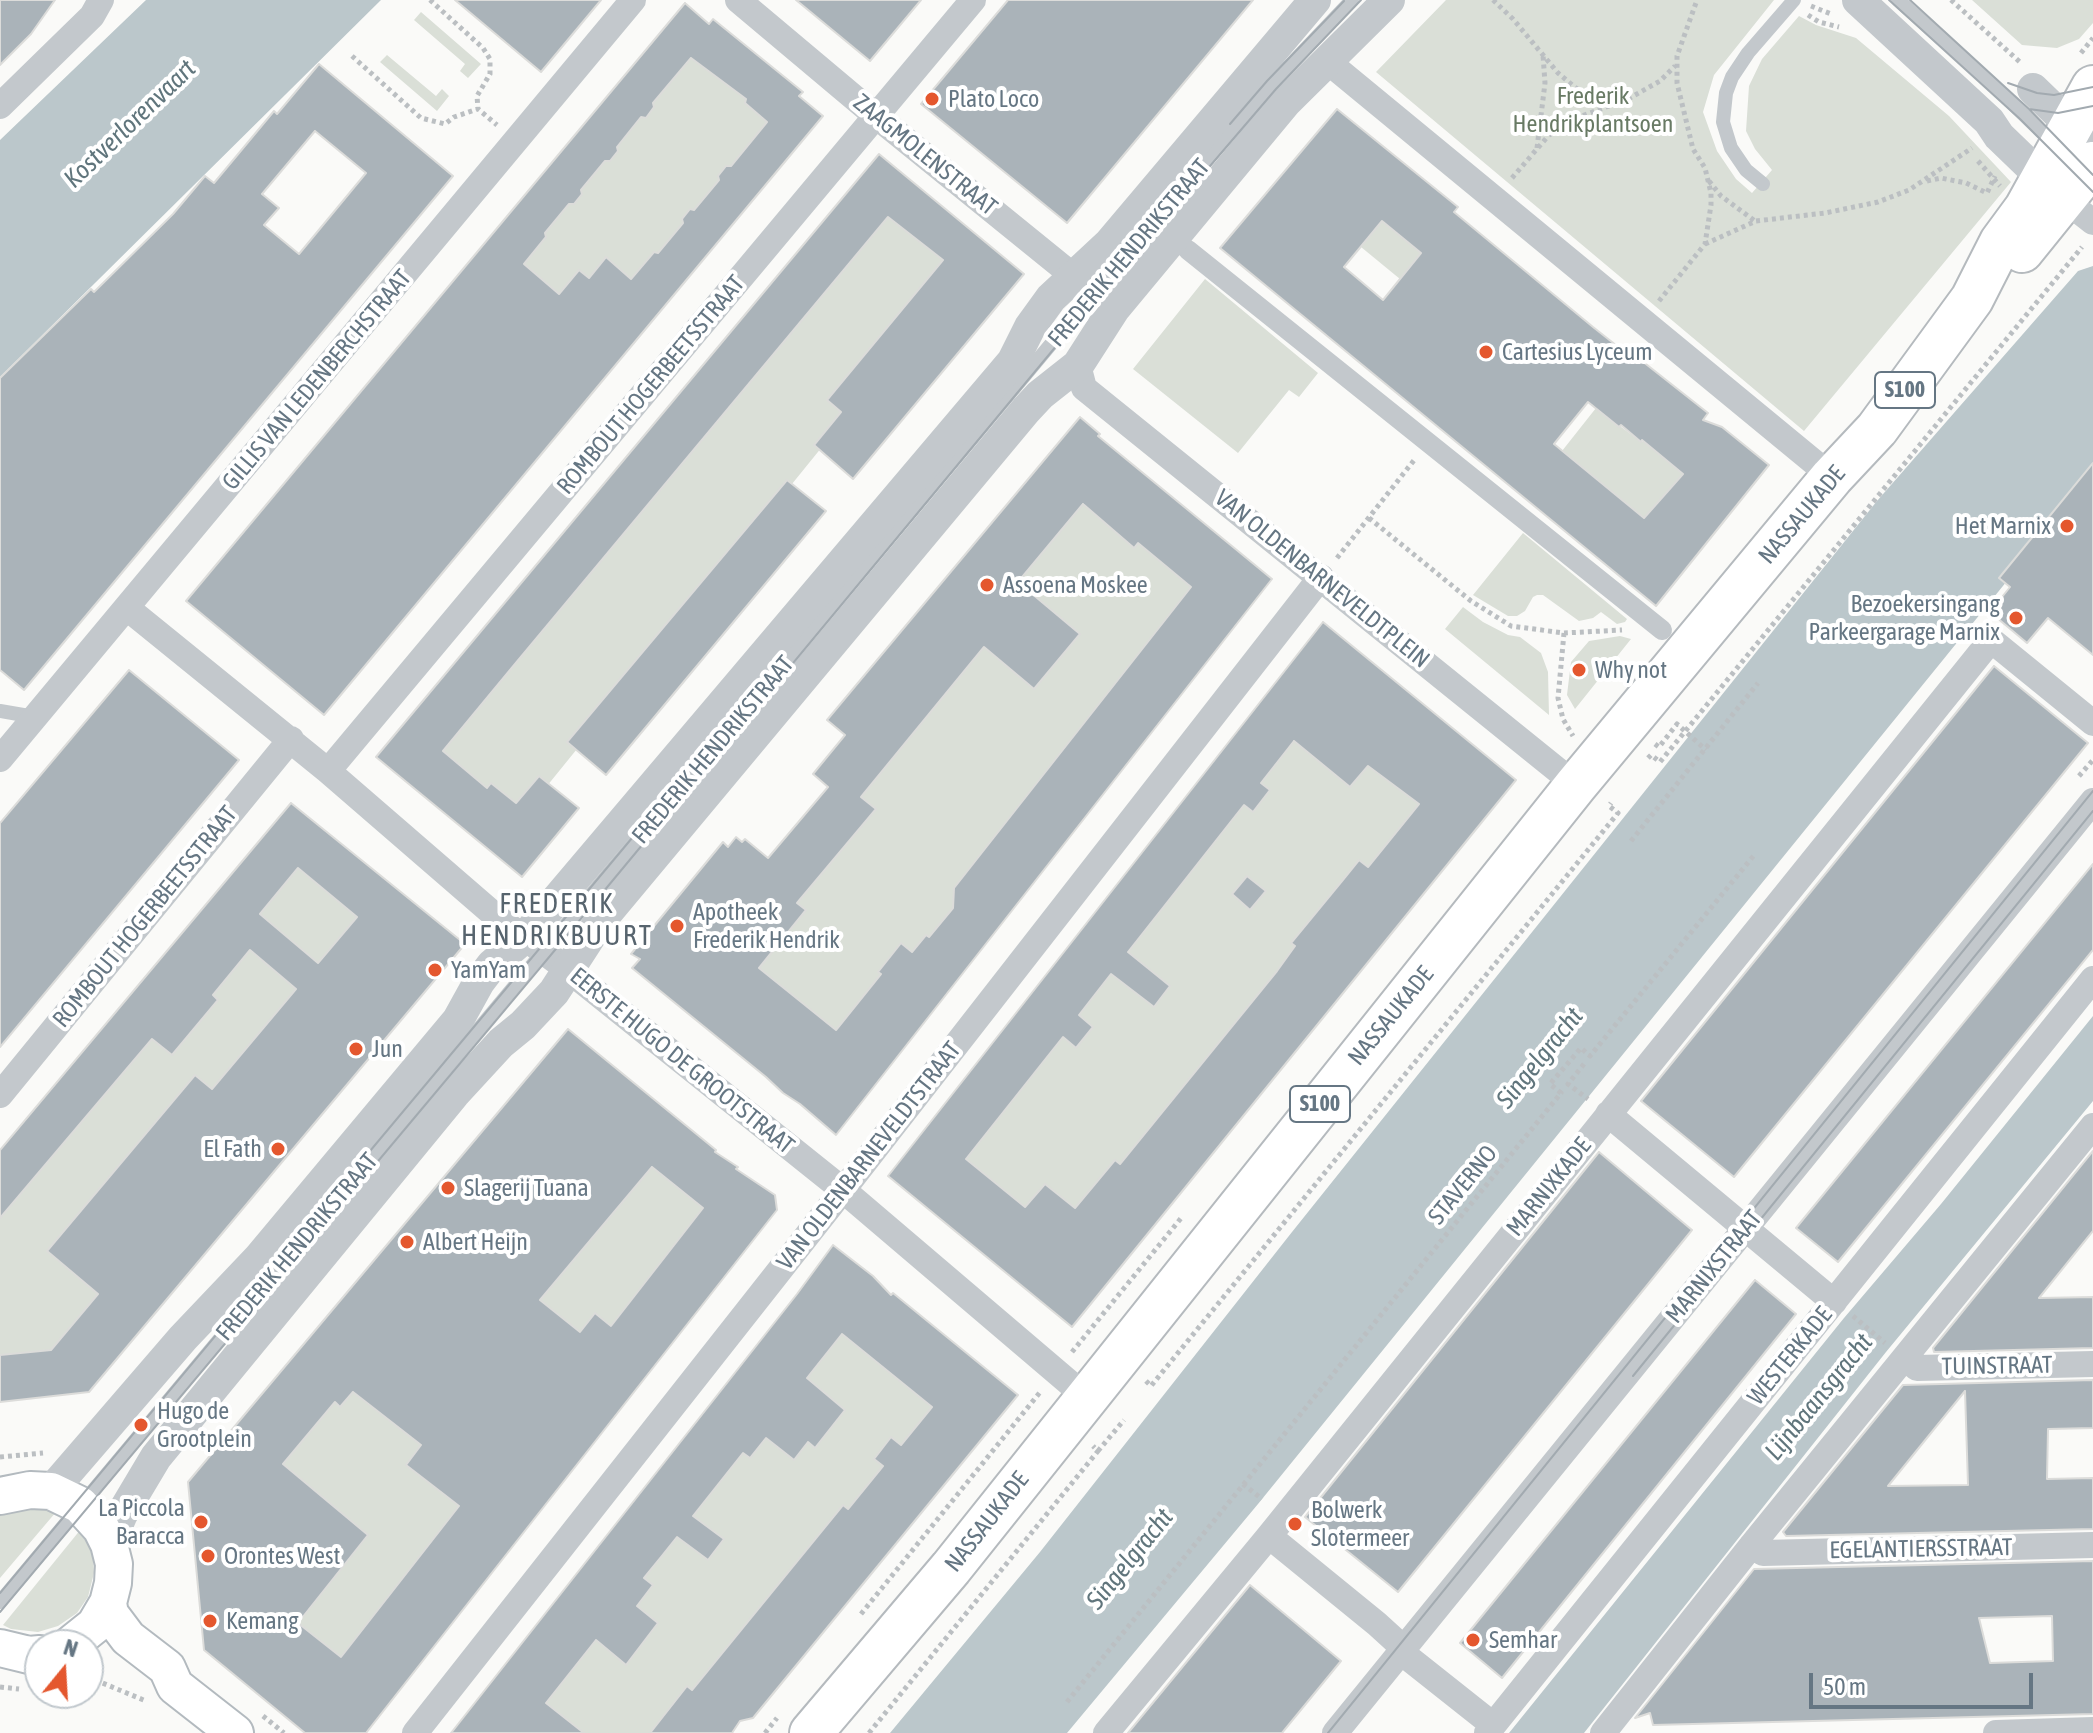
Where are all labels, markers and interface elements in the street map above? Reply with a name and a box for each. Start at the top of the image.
water label: Kostverlorenvaart [58,54,202,194]
park label: Frederik Hendrikplantsoen [1513,82,1673,138]
place label: Plato Loco [948,85,1039,113]
street label: ZAAGMOLENSTRAAT [847,88,1003,222]
marker: Plato Loco [923,90,941,108]
street label: FREDERIK HENDRIKSTRAAT [1042,153,1216,353]
street label: GILLIS VAN LEDENBERCHSTRAAT [216,264,418,496]
street label: ROMBOUT HOGERBEETSSTRAAT [551,270,751,500]
place label: Cartesius Lyceum [1502,338,1653,366]
marker: Cartesius Lyceum [1477,343,1495,361]
road number: S100 [1875,372,1935,408]
street label: NASSAUKADE [1753,460,1851,570]
street label: VAN OLDENBARNEVELDTPLEIN [1209,484,1435,674]
place label: Het Marnix [1955,512,2051,540]
marker: Het Marnix [2058,517,2076,535]
place label: Assoena Moskee [1003,571,1148,599]
marker: Assoena Moskee [978,576,996,594]
place label: Bezoekersingang Parkeergarage Marnix [1808,590,2000,646]
marker: Bezoekersingang Parkeergarage Marnix [2007,609,2025,627]
street label: FREDERIK HENDRIKSTRAAT [626,650,800,850]
place label: Why not [1595,656,1667,684]
marker: Why not [1570,661,1588,679]
street label: ROMBOUT HOGERBEETSSTRAAT [47,801,243,1033]
district label: FREDERIK HENDRIKBUURT [461,887,653,953]
place label: Apotheek Frederik Hendrik [693,898,840,954]
marker: Apotheek Frederik Hendrik [668,917,686,935]
place label: YamYam [451,956,526,984]
marker: YamYam [426,961,444,979]
street label: NASSAUKADE [1342,961,1440,1071]
street label: EERSTE HUGO DE GROOTSTRAAT [564,962,800,1160]
water label: Singelgracht [1490,1001,1590,1115]
place label: Jun [372,1035,403,1063]
street label: VAN OLDENBARNEVELDTSTRAAT [771,1036,967,1276]
marker: Jun [347,1040,365,1058]
road number: S100 [1290,1086,1350,1122]
street label: MARNIXKADE [1501,1132,1597,1242]
place label: El Fath [203,1135,262,1163]
marker: El Fath [269,1140,287,1158]
street label: STAVERNO [1423,1140,1503,1230]
street label: FREDERIK HENDRIKSTRAAT [210,1147,384,1347]
place label: Slagerij Tuana [464,1174,589,1202]
marker: Slagerij Tuana [439,1179,457,1197]
street label: MARNIXSTRAAT [1660,1205,1768,1329]
place label: Albert Heijn [423,1228,528,1256]
marker: Albert Heijn [398,1233,416,1251]
street label: WESTERKADE [1742,1301,1838,1411]
water label: Lijnbaansgracht [1758,1327,1880,1467]
street label: TUINSTRAAT [1941,1351,2053,1381]
place label: Hugo de Grootplein [157,1397,252,1453]
marker: Hugo de Grootplein [132,1416,150,1434]
street label: NASSAUKADE [939,1466,1035,1578]
place label: La Piccola Baracca [98,1494,185,1550]
place label: Bolwerk Slotermeer [1311,1496,1409,1552]
water label: Singelgracht [1080,1502,1180,1616]
marker: La Piccola Baracca [192,1513,210,1531]
marker: Bolwerk Slotermeer [1286,1515,1304,1533]
street label: EGELANTIERSSTRAAT [1829,1533,2013,1565]
place label: Orontes West [224,1542,340,1570]
marker: Orontes West [199,1547,217,1565]
place label: Kemang [226,1607,299,1635]
marker: Kemang [201,1612,219,1630]
place label: Semhar [1489,1626,1557,1654]
north arrow [24,1629,104,1709]
marker: Semhar [1464,1631,1482,1649]
text: N [61,1634,81,1662]
scale bar [1813,1657,2037,1707]
text: 50 m [1823,1673,1866,1700]

